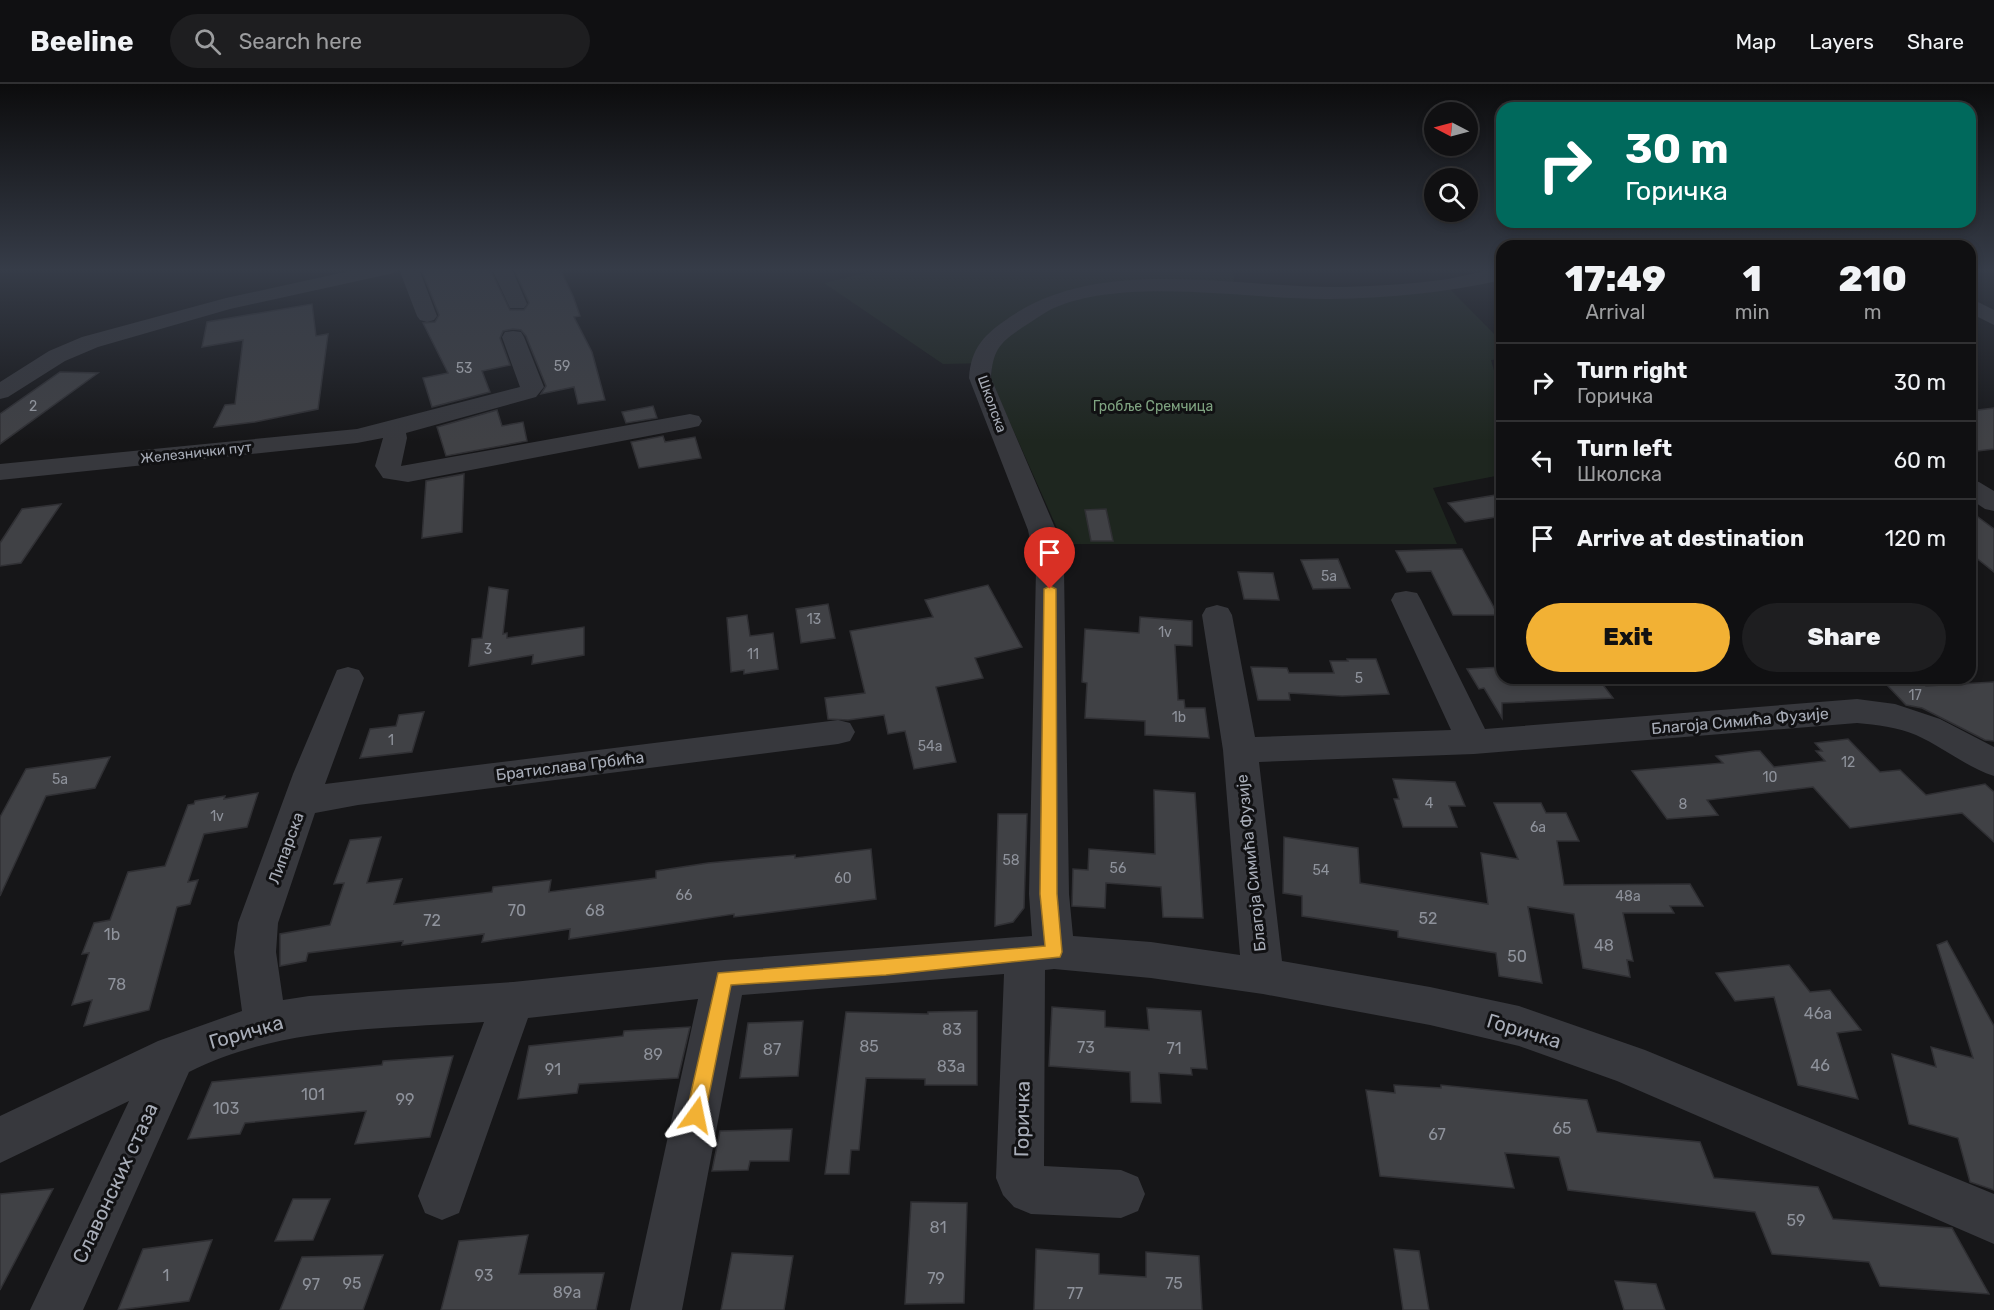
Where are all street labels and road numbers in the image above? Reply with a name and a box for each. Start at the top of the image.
street label: Школска [974,373,1010,435]
street label: Железнички пут [139,439,253,467]
street label: Благоја Симића Фузије [1650,704,1830,738]
street label: Братислава Грбића [495,747,645,785]
street label: Благоја Симића Фузије [1232,773,1270,953]
street label: Липарска [264,809,308,887]
street label: Горичка [1484,1008,1564,1054]
street label: Горичка [206,1010,286,1054]
street label: Горичка [1009,1081,1035,1157]
street label: Славонских стаза [67,1099,163,1267]

